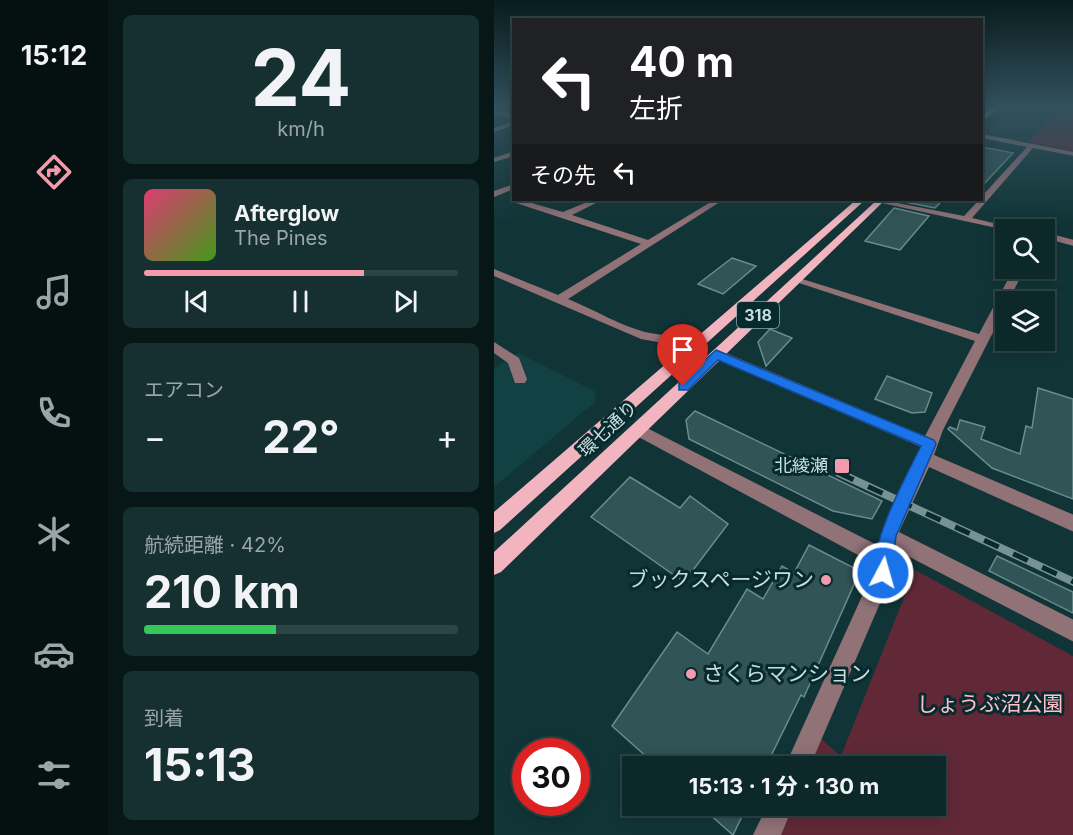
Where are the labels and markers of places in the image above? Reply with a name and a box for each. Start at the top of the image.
pin [657,324,708,386]
place label: 北綾瀬 [774,455,828,476]
marker: 北綾瀬 [833,457,851,475]
place label: ブックスページワン [628,567,814,592]
marker: ブックスページワン [819,573,833,587]
place label: さくらマンション [703,661,871,686]
marker: さくらマンション [684,667,698,681]

